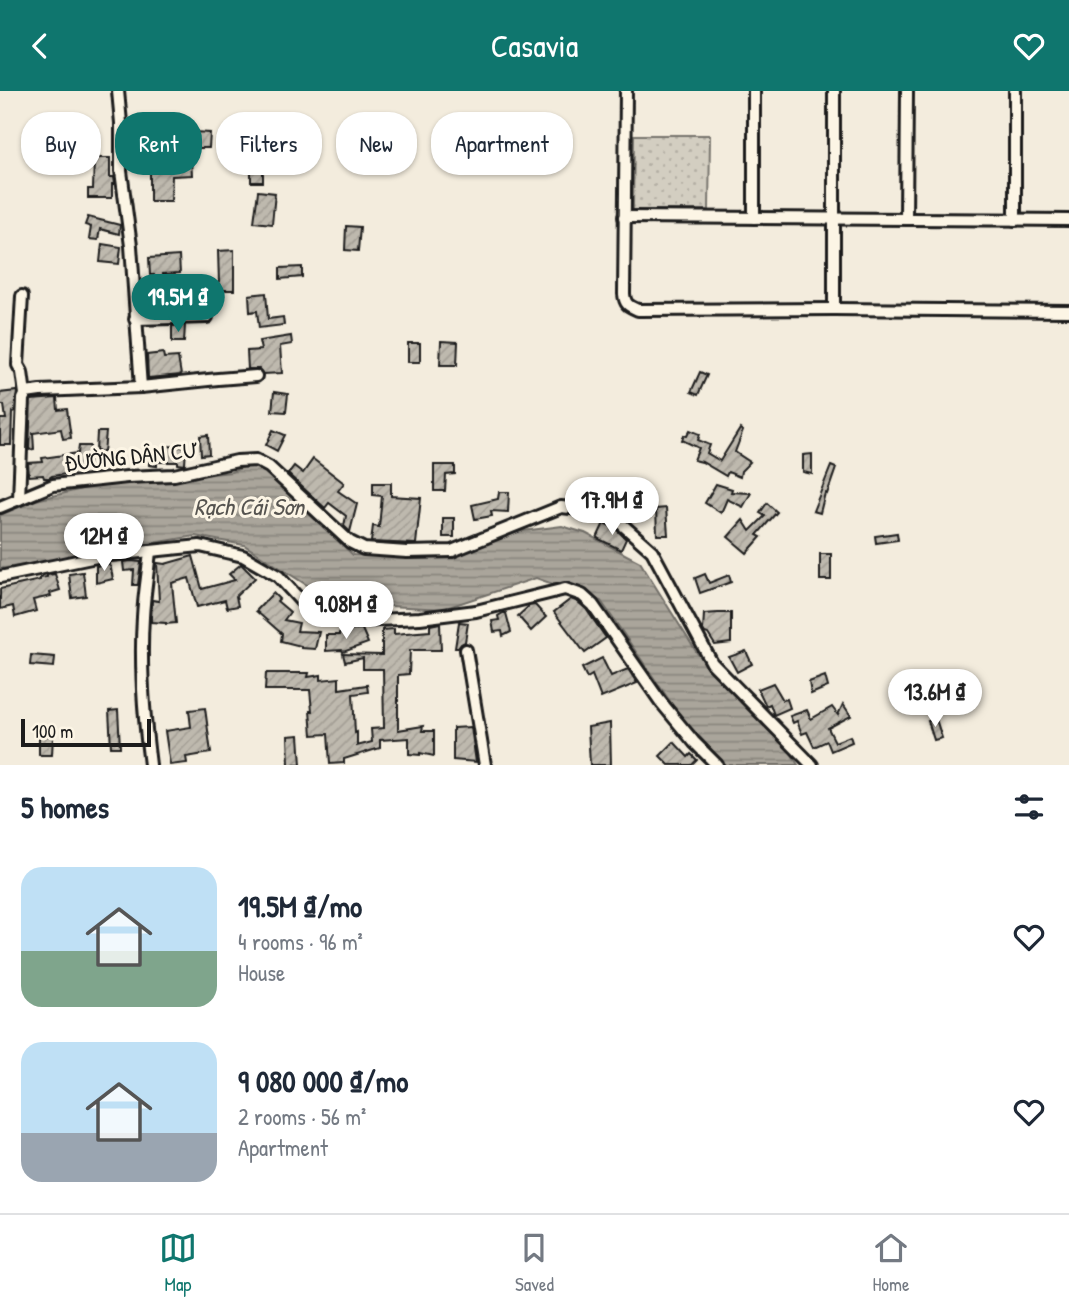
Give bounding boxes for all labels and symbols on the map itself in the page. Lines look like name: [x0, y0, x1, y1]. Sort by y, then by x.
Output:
pin: 19.5M ₫: [113, 275, 243, 334]
street label: ĐƯỜNG DÂN CƯ: [63, 433, 199, 478]
pin: 17.9M ₫: [547, 477, 677, 537]
water label: Rạch Cái Sơn: [194, 490, 306, 522]
pin: 12M ₫: [55, 513, 153, 573]
pin: 9.08M ₫: [281, 581, 411, 641]
pin: 13.6M ₫: [870, 669, 1000, 729]
scale bar: [21, 716, 150, 748]

